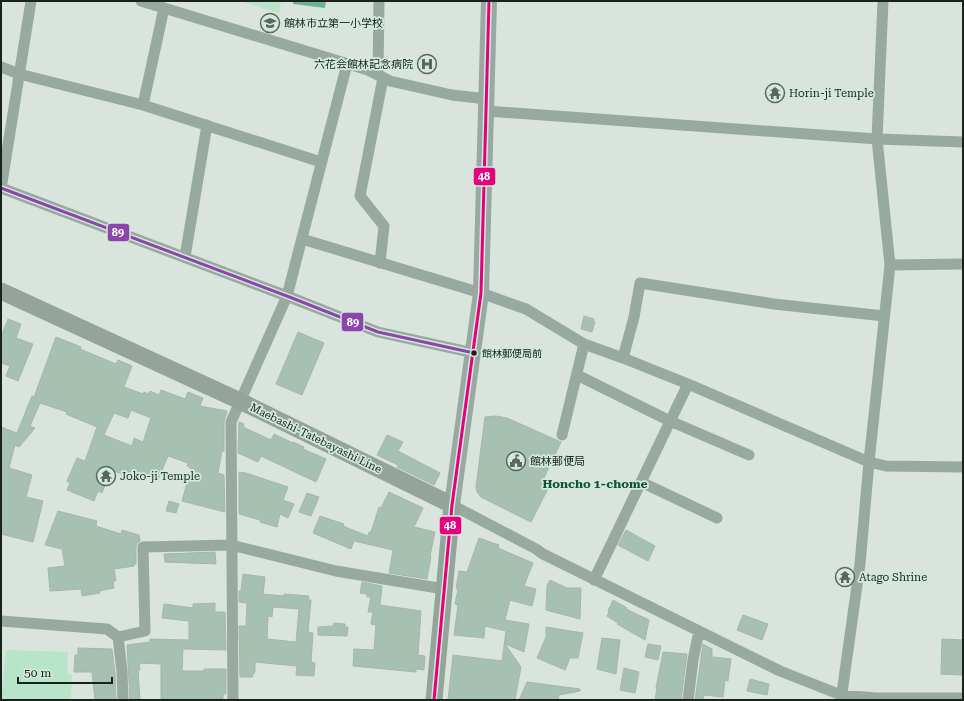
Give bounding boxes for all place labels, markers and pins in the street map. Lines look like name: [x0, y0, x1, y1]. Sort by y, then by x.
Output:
school or university icon: 館林市立第一小学校: [259, 12, 281, 34]
place label: 館林市立第一小学校: [284, 17, 383, 30]
hospital icon: 六花会館林記念病院: [416, 53, 438, 75]
place label: 六花会館林記念病院: [314, 58, 413, 71]
temple icon: Horin-ji Temple: [764, 82, 786, 104]
place label: Horin-ji Temple: [789, 87, 874, 100]
marker: 館林郵便局前: [469, 348, 479, 358]
place label: 館林郵便局前: [482, 348, 542, 359]
public building icon: 館林郵便局: [505, 450, 527, 472]
place label: 館林郵便局: [530, 455, 585, 468]
temple icon: Joko-ji Temple: [95, 465, 117, 487]
place label: Joko-ji Temple: [120, 470, 200, 483]
temple icon: Atago Shrine: [834, 566, 856, 588]
place label: Atago Shrine: [859, 571, 927, 584]

